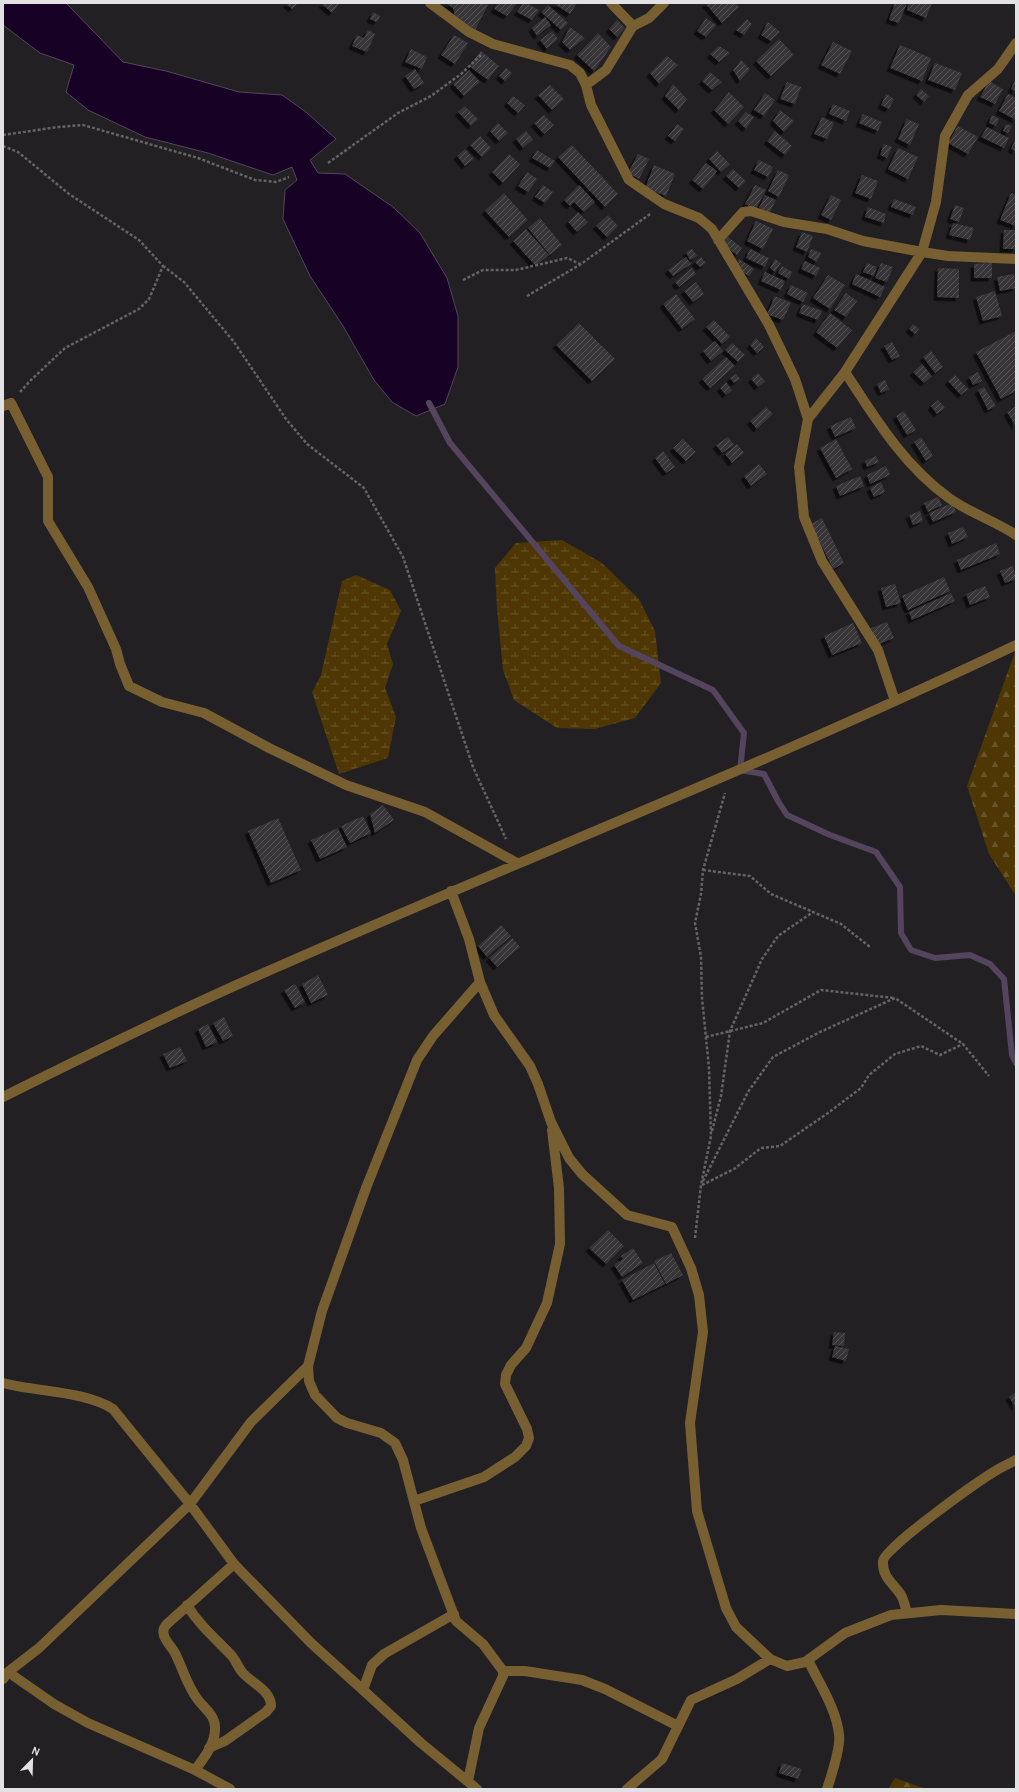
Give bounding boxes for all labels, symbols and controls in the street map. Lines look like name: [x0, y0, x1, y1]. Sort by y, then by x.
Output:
north arrow: [12, 1740, 52, 1780]
text: N: [30, 1744, 42, 1759]

